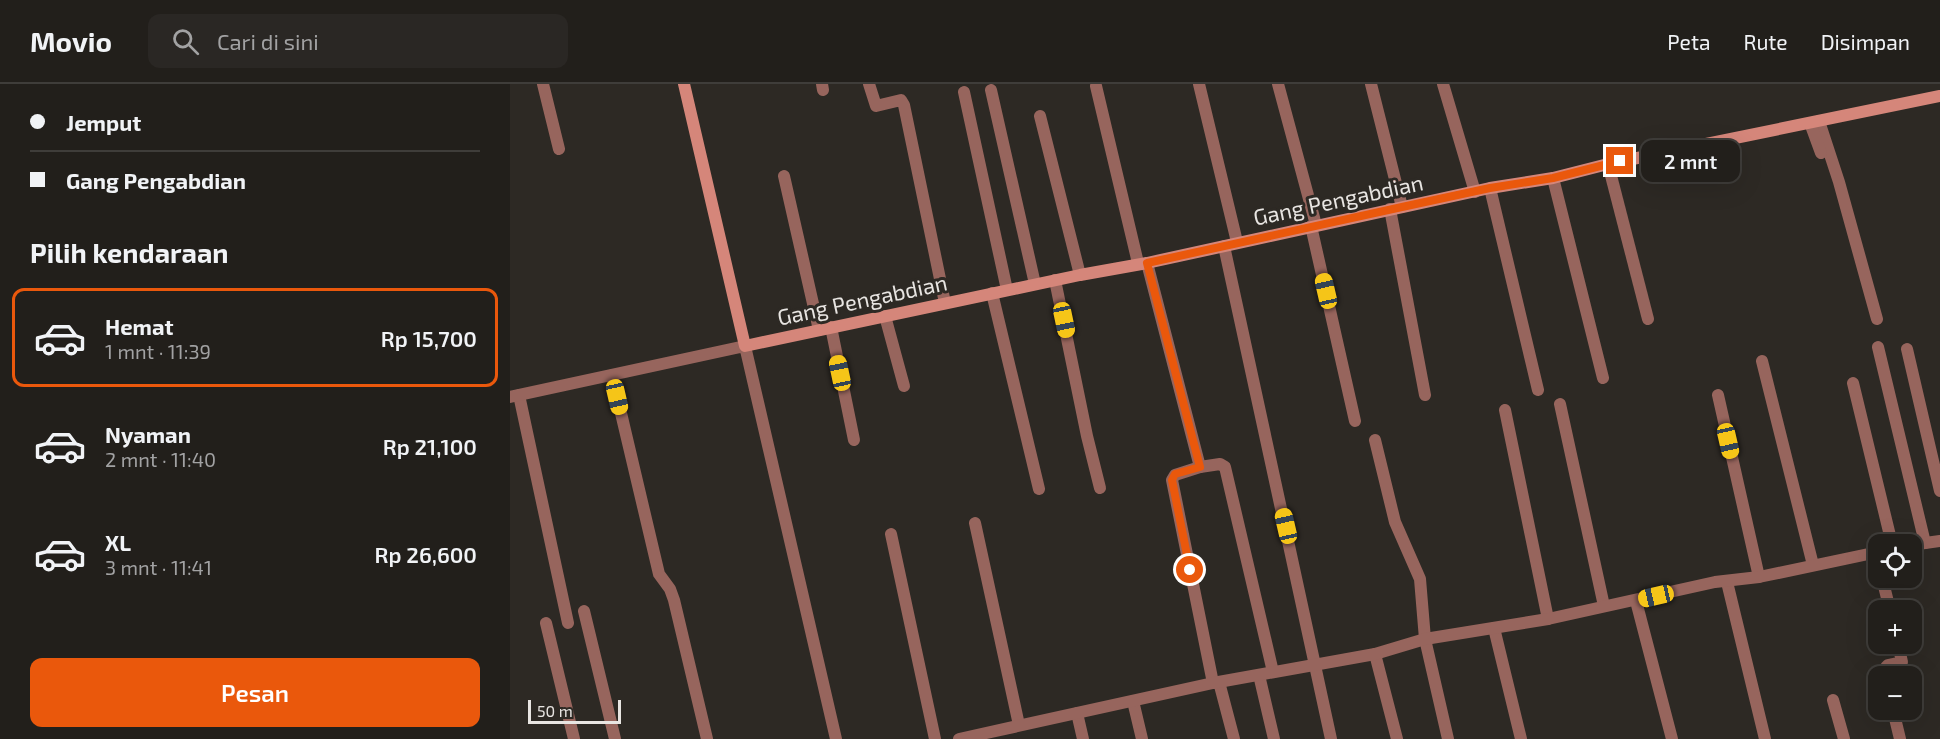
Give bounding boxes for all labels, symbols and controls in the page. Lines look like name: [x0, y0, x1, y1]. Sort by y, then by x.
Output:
search box: [148, 14, 568, 68]
text: Movio: [30, 24, 112, 58]
icon: search: [169, 25, 202, 58]
text: Cari di sini: [217, 28, 319, 54]
text: Peta: [1667, 29, 1710, 54]
text: Rute: [1743, 29, 1788, 54]
text: Disimpan: [1821, 29, 1910, 54]
text: Jemput: [66, 109, 141, 135]
callout: 2 mnt: [1641, 140, 1740, 182]
route end: [1606, 147, 1633, 174]
text: 2 mnt: [1664, 149, 1717, 173]
text: Gang Pengabdian: [66, 167, 246, 193]
street label: Gang Pengabdian: [1251, 168, 1425, 230]
text: Pilih kendaraan: [30, 236, 229, 268]
street label: Gang Pengabdian: [775, 268, 949, 330]
car: [1313, 271, 1339, 311]
car: [1051, 301, 1077, 339]
icon: car: [33, 311, 87, 365]
text: Hemat: [105, 313, 174, 339]
text: Rp 15,700: [381, 325, 477, 351]
text: 1 mnt · 11:39: [105, 339, 211, 363]
car: [827, 354, 853, 392]
car: [604, 377, 630, 417]
icon: car: [33, 419, 87, 473]
text: Nyaman: [105, 421, 191, 447]
car: [1715, 421, 1741, 461]
text: Rp 21,100: [383, 433, 477, 459]
text: 2 mnt · 11:40: [105, 447, 216, 471]
car: [1273, 506, 1299, 546]
icon: car: [33, 527, 87, 581]
text: XL: [105, 529, 131, 555]
map controls: [1868, 534, 1922, 720]
button: locate: [1868, 534, 1922, 588]
text: Rp 26,600: [375, 541, 477, 567]
text: 3 mnt · 11:41: [105, 555, 212, 579]
route start: [1176, 556, 1203, 583]
car: [1636, 583, 1676, 609]
button: +: [1868, 600, 1922, 654]
button: Pesan: [30, 658, 480, 727]
button: −: [1868, 666, 1922, 720]
scale bar: [528, 697, 621, 724]
text: 50 m: [537, 701, 573, 720]

